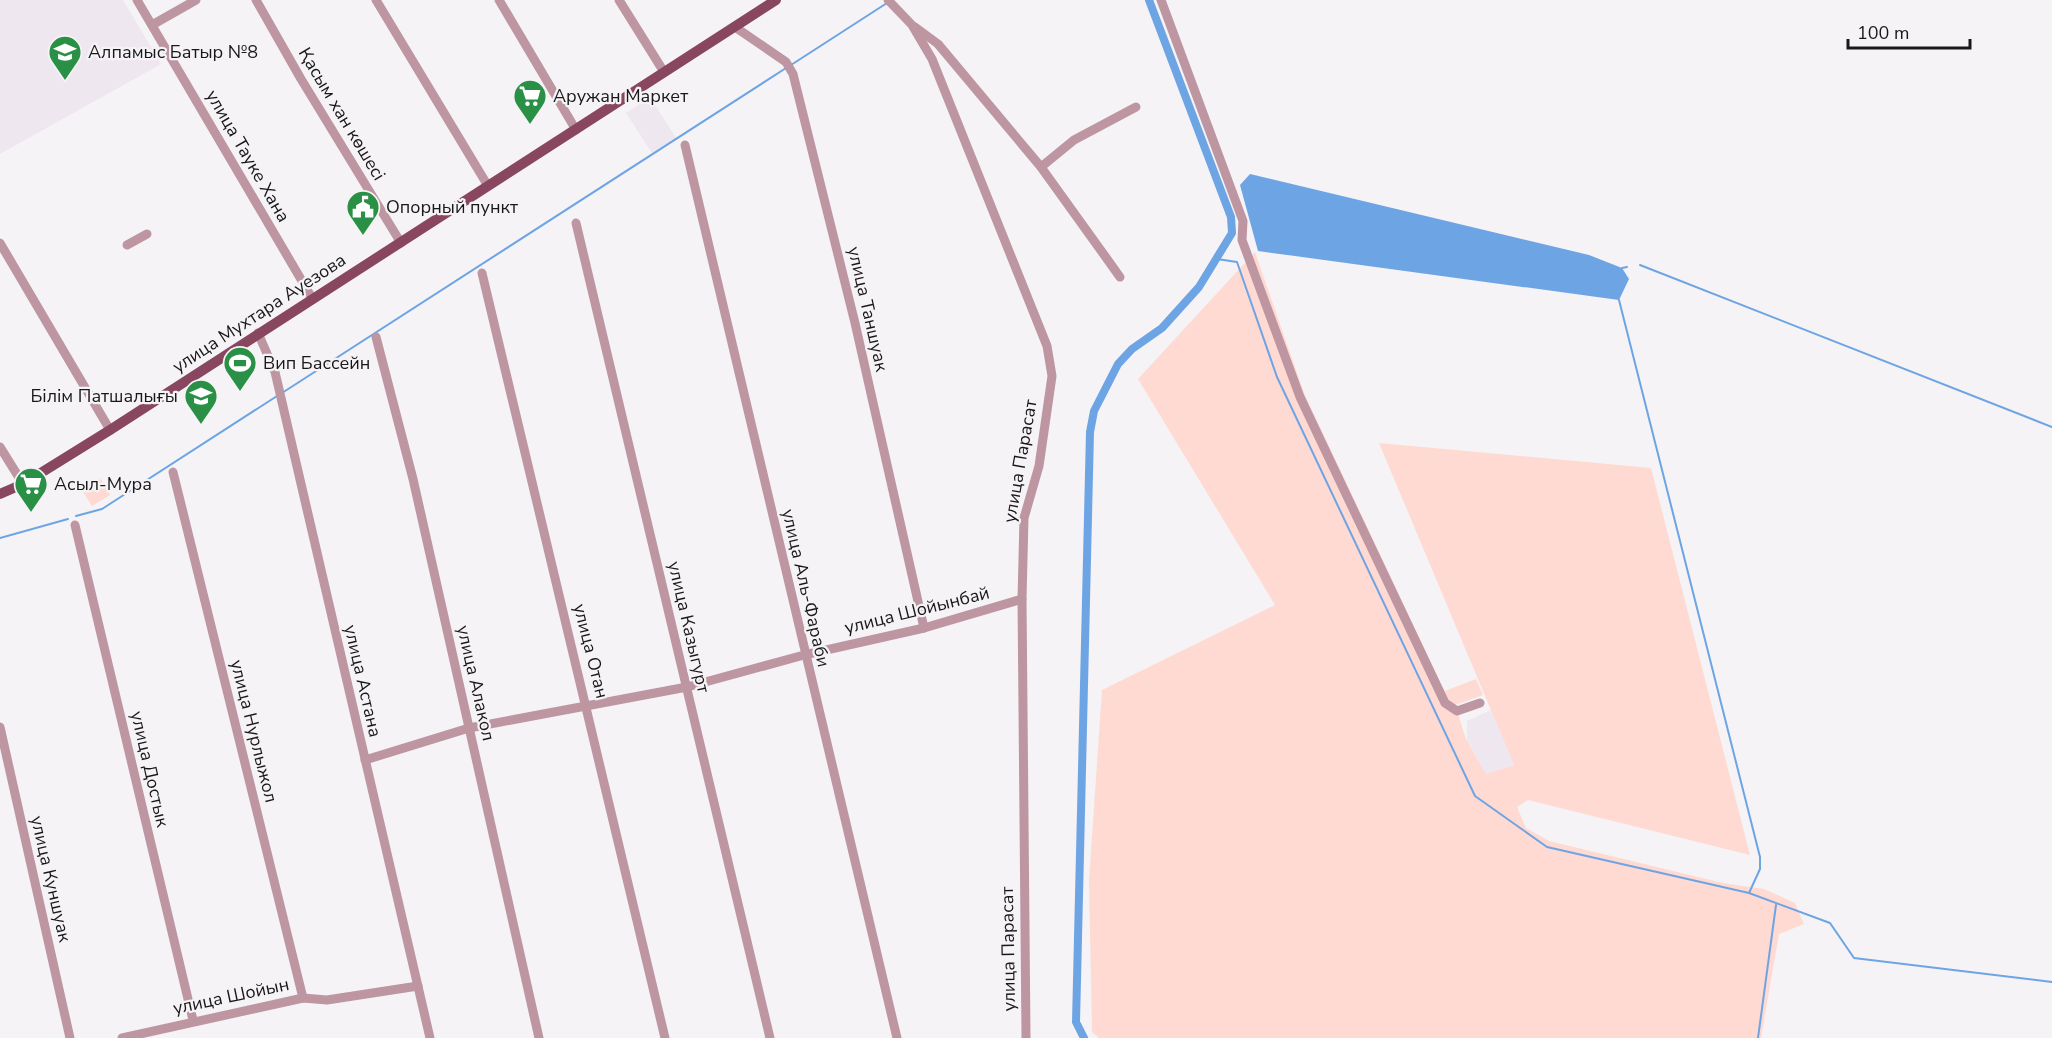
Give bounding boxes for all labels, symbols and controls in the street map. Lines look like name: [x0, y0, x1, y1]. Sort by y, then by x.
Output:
scale bar: [1848, 12, 1970, 50]
text: 100 m: [1857, 21, 1909, 45]
school or university icon: Алпамыс Батыр №8: [47, 34, 83, 81]
place label: Алпамыс Батыр №8: [88, 40, 258, 64]
street label: Қасым хан көшесі: [293, 43, 391, 185]
supermarket icon: Аружан Маркет: [512, 78, 548, 125]
place label: Аружан Маркет: [553, 84, 688, 108]
street label: улица Тауке Хана: [200, 86, 296, 226]
public building icon: Опорный пункт: [345, 189, 381, 236]
place label: Опорный пункт: [386, 195, 518, 219]
street label: улица Таншуак: [842, 244, 894, 374]
street label: улица Мухтара Ауезова: [168, 248, 350, 378]
sports icon: Вип Бассейн: [222, 345, 258, 392]
place label: Вип Бассейн: [263, 351, 370, 375]
school or university icon: Білім Патшалығы: [183, 378, 219, 425]
place label: Білім Патшалығы: [30, 384, 178, 408]
street label: улица Парасат: [997, 397, 1043, 525]
supermarket icon: Асыл-Мура: [13, 466, 49, 513]
place label: Асыл-Мура: [54, 472, 152, 496]
street label: улица Аль-Фараби: [776, 507, 836, 669]
street label: улица Казыгурт: [662, 559, 716, 695]
street label: улица Шойынбай: [842, 580, 992, 640]
street label: улица Отан: [568, 601, 614, 701]
street label: улица Астана: [338, 623, 388, 739]
street label: улица Алакол: [451, 623, 501, 743]
street label: улица Нурлыжол: [225, 657, 283, 805]
street label: улица Достык: [125, 709, 175, 830]
street label: улица Куншуак: [25, 814, 77, 945]
street label: улица Парасат: [995, 886, 1021, 1012]
street label: улица Шойын: [171, 972, 291, 1020]

